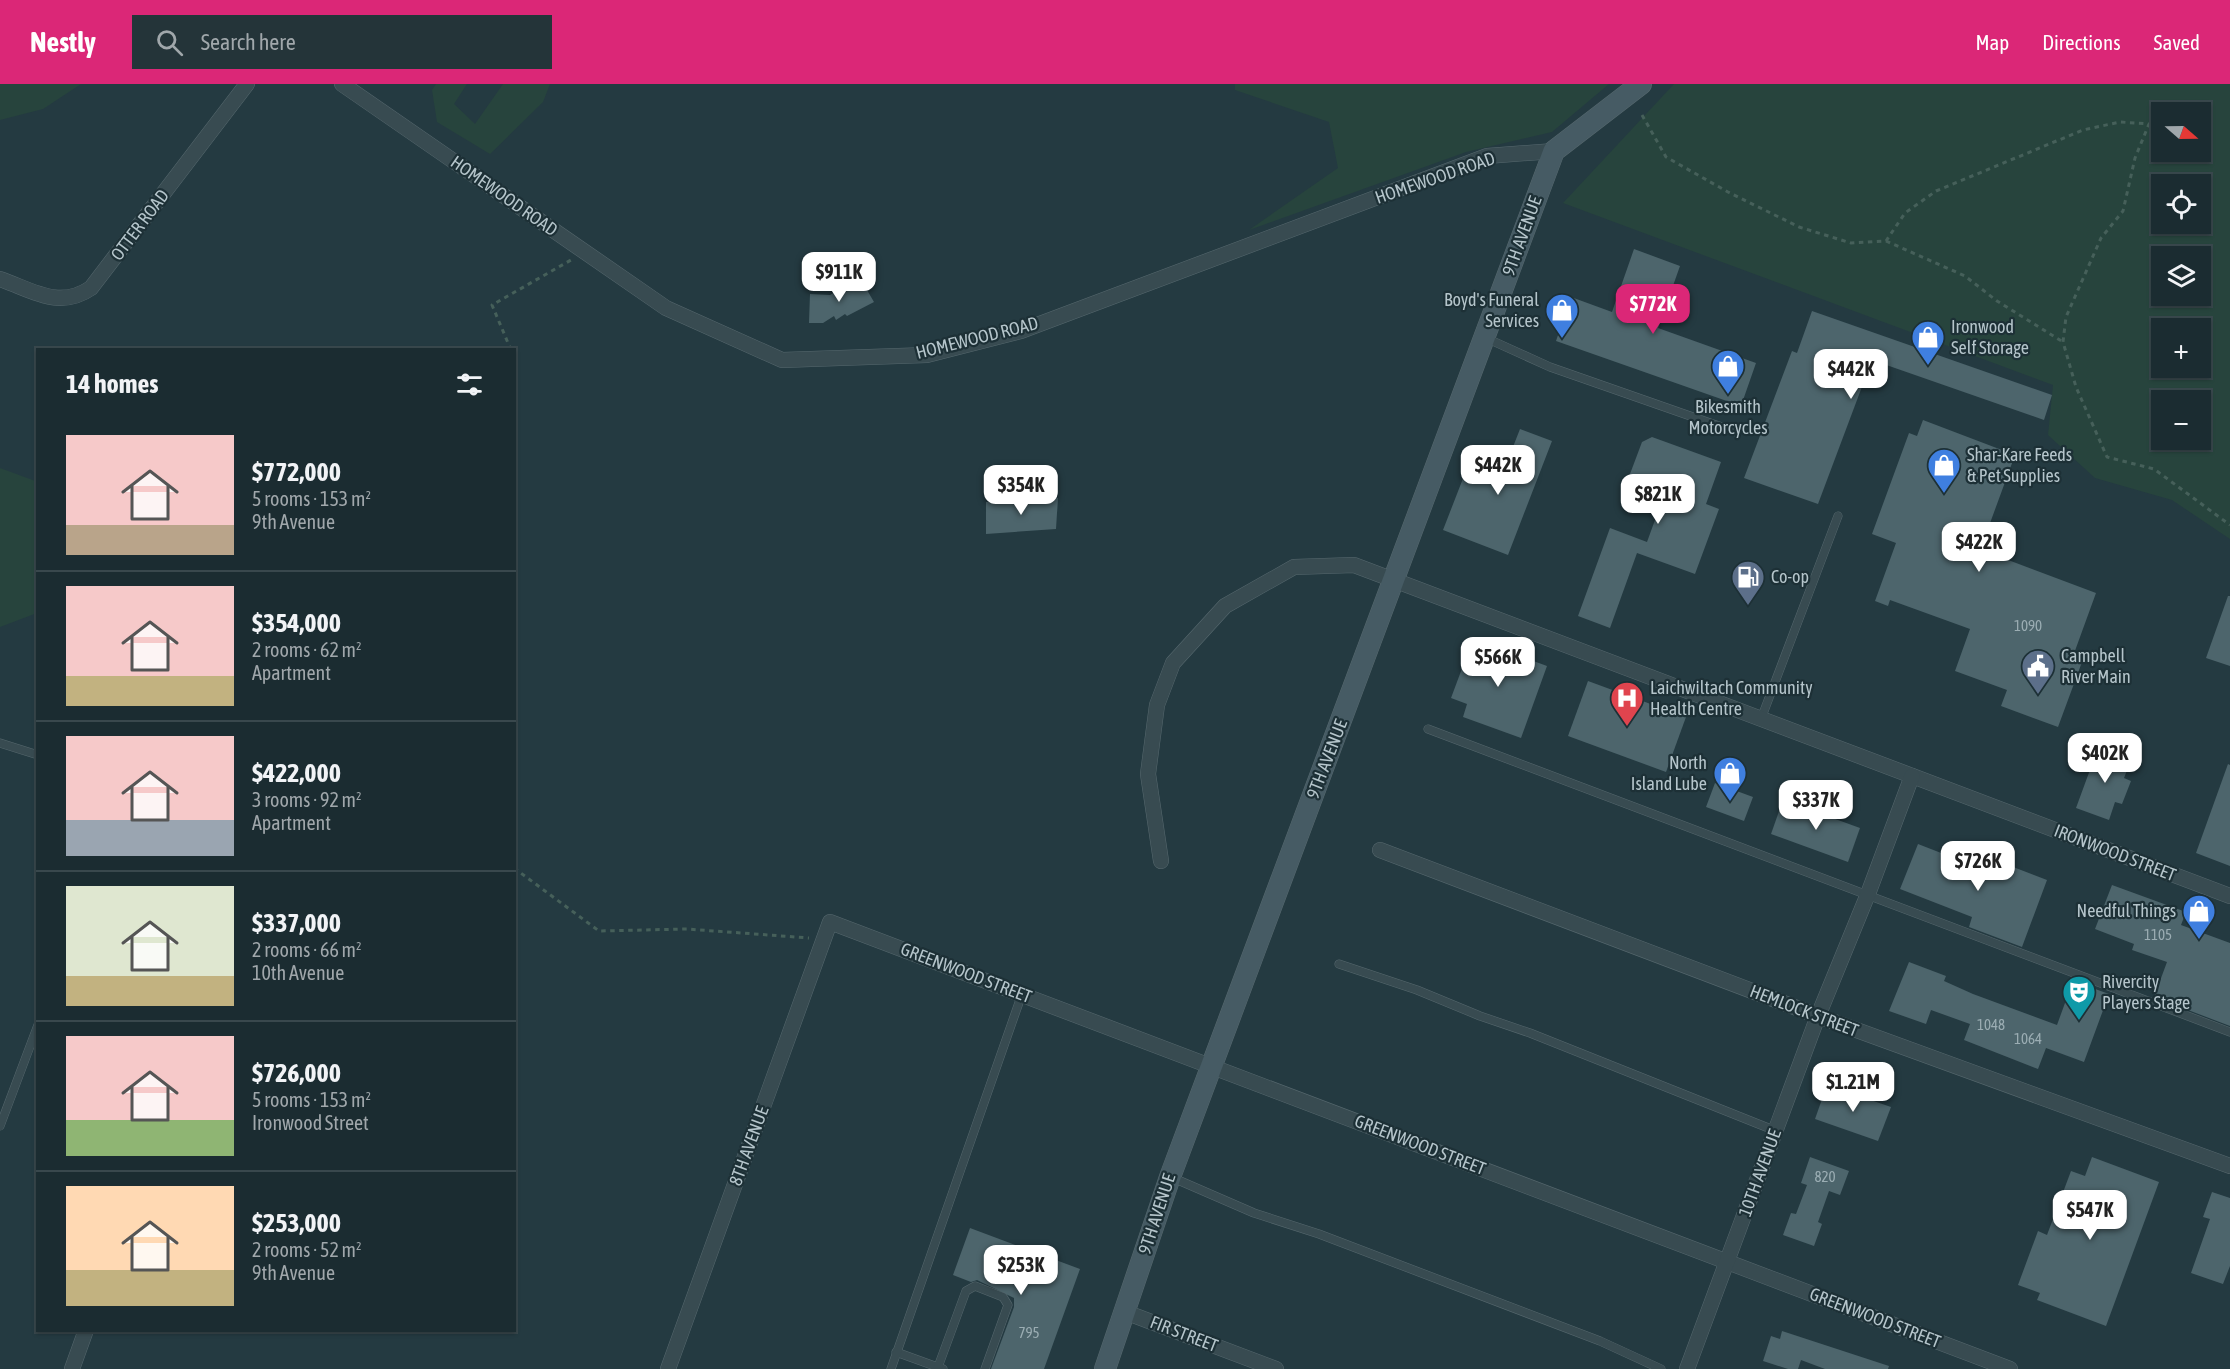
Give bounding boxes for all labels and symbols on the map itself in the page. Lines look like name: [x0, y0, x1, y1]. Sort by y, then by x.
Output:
north arrow: [2151, 102, 2211, 162]
street label: HOMEWOOD ROAD: [1372, 147, 1498, 208]
street label: HOMEWOOD ROAD: [447, 151, 562, 240]
street label: OTTER ROAD: [106, 185, 173, 264]
street label: 9TH AVENUE: [1497, 193, 1546, 278]
pin: $911K: [797, 252, 881, 303]
pin: $772K: [1611, 284, 1695, 335]
place label: Boyd's Funeral Services: [1444, 289, 1539, 331]
shop icon: Boyd's Funeral Services: [1544, 292, 1580, 339]
street label: HOMEWOOD ROAD: [914, 312, 1040, 363]
place label: Ironwood Self Storage: [1951, 316, 2029, 358]
shop icon: Ironwood Self Storage: [1910, 319, 1946, 366]
shop icon: Bikesmith Motorcycles: [1710, 348, 1746, 395]
pin: $442K: [1809, 349, 1893, 400]
place label: Bikesmith Motorcycles: [1689, 396, 1767, 438]
place label: Shar-Kare Feeds & Pet Supplies: [1967, 444, 2072, 486]
pin: $442K: [1456, 445, 1540, 496]
shop icon: Shar-Kare Feeds & Pet Supplies: [1926, 447, 1962, 494]
pin: $354K: [979, 465, 1063, 516]
pin: $821K: [1616, 474, 1700, 525]
pin: $422K: [1937, 522, 2021, 573]
fuel station icon: Co-op: [1730, 559, 1766, 606]
place label: Co-op: [1771, 566, 1809, 587]
house number: 1090: [2014, 617, 2042, 634]
pin: $566K: [1456, 637, 1540, 688]
place label: Campbell River Main: [2061, 645, 2131, 687]
public building icon: Campbell River Main: [2020, 648, 2056, 695]
place label: Laichwiltach Community Health Centre: [1650, 677, 1813, 719]
hospital icon: Laichwiltach Community Health Centre: [1609, 680, 1645, 727]
street label: 9TH AVENUE: [1302, 716, 1351, 801]
pin: $402K: [2063, 733, 2147, 784]
place label: North Island Lube: [1631, 752, 1707, 794]
shop icon: North Island Lube: [1712, 755, 1748, 802]
pin: $337K: [1774, 780, 1858, 831]
street label: IRONWOOD STREET: [2051, 820, 2179, 885]
pin: $726K: [1936, 841, 2020, 892]
shop icon: Needful Things: [2181, 893, 2217, 940]
place label: Needful Things: [2077, 900, 2176, 921]
house number: 1105: [2144, 926, 2172, 943]
street label: GREENWOOD STREET: [898, 938, 1035, 1007]
place label: Rivercity Players Stage: [2102, 971, 2190, 1013]
theatre icon: Rivercity Players Stage: [2061, 974, 2097, 1021]
street label: HEMLOCK STREET: [1747, 980, 1861, 1041]
house number: 1048: [1977, 1016, 2005, 1033]
house number: 1064: [2014, 1030, 2042, 1047]
pin: $1.21M: [1804, 1062, 1902, 1113]
street label: 8TH AVENUE: [724, 1103, 773, 1188]
street label: GREENWOOD STREET: [1352, 1110, 1489, 1179]
street label: 10TH AVENUE: [1734, 1126, 1785, 1219]
house number: 820: [1814, 1168, 1836, 1185]
street label: 9TH AVENUE: [1134, 1171, 1179, 1257]
pin: $547K: [2048, 1190, 2132, 1241]
pin: $253K: [979, 1245, 1063, 1296]
street label: GREENWOOD STREET: [1807, 1283, 1944, 1352]
street label: FIR STREET: [1147, 1311, 1221, 1356]
house number: 795: [1018, 1324, 1040, 1341]

